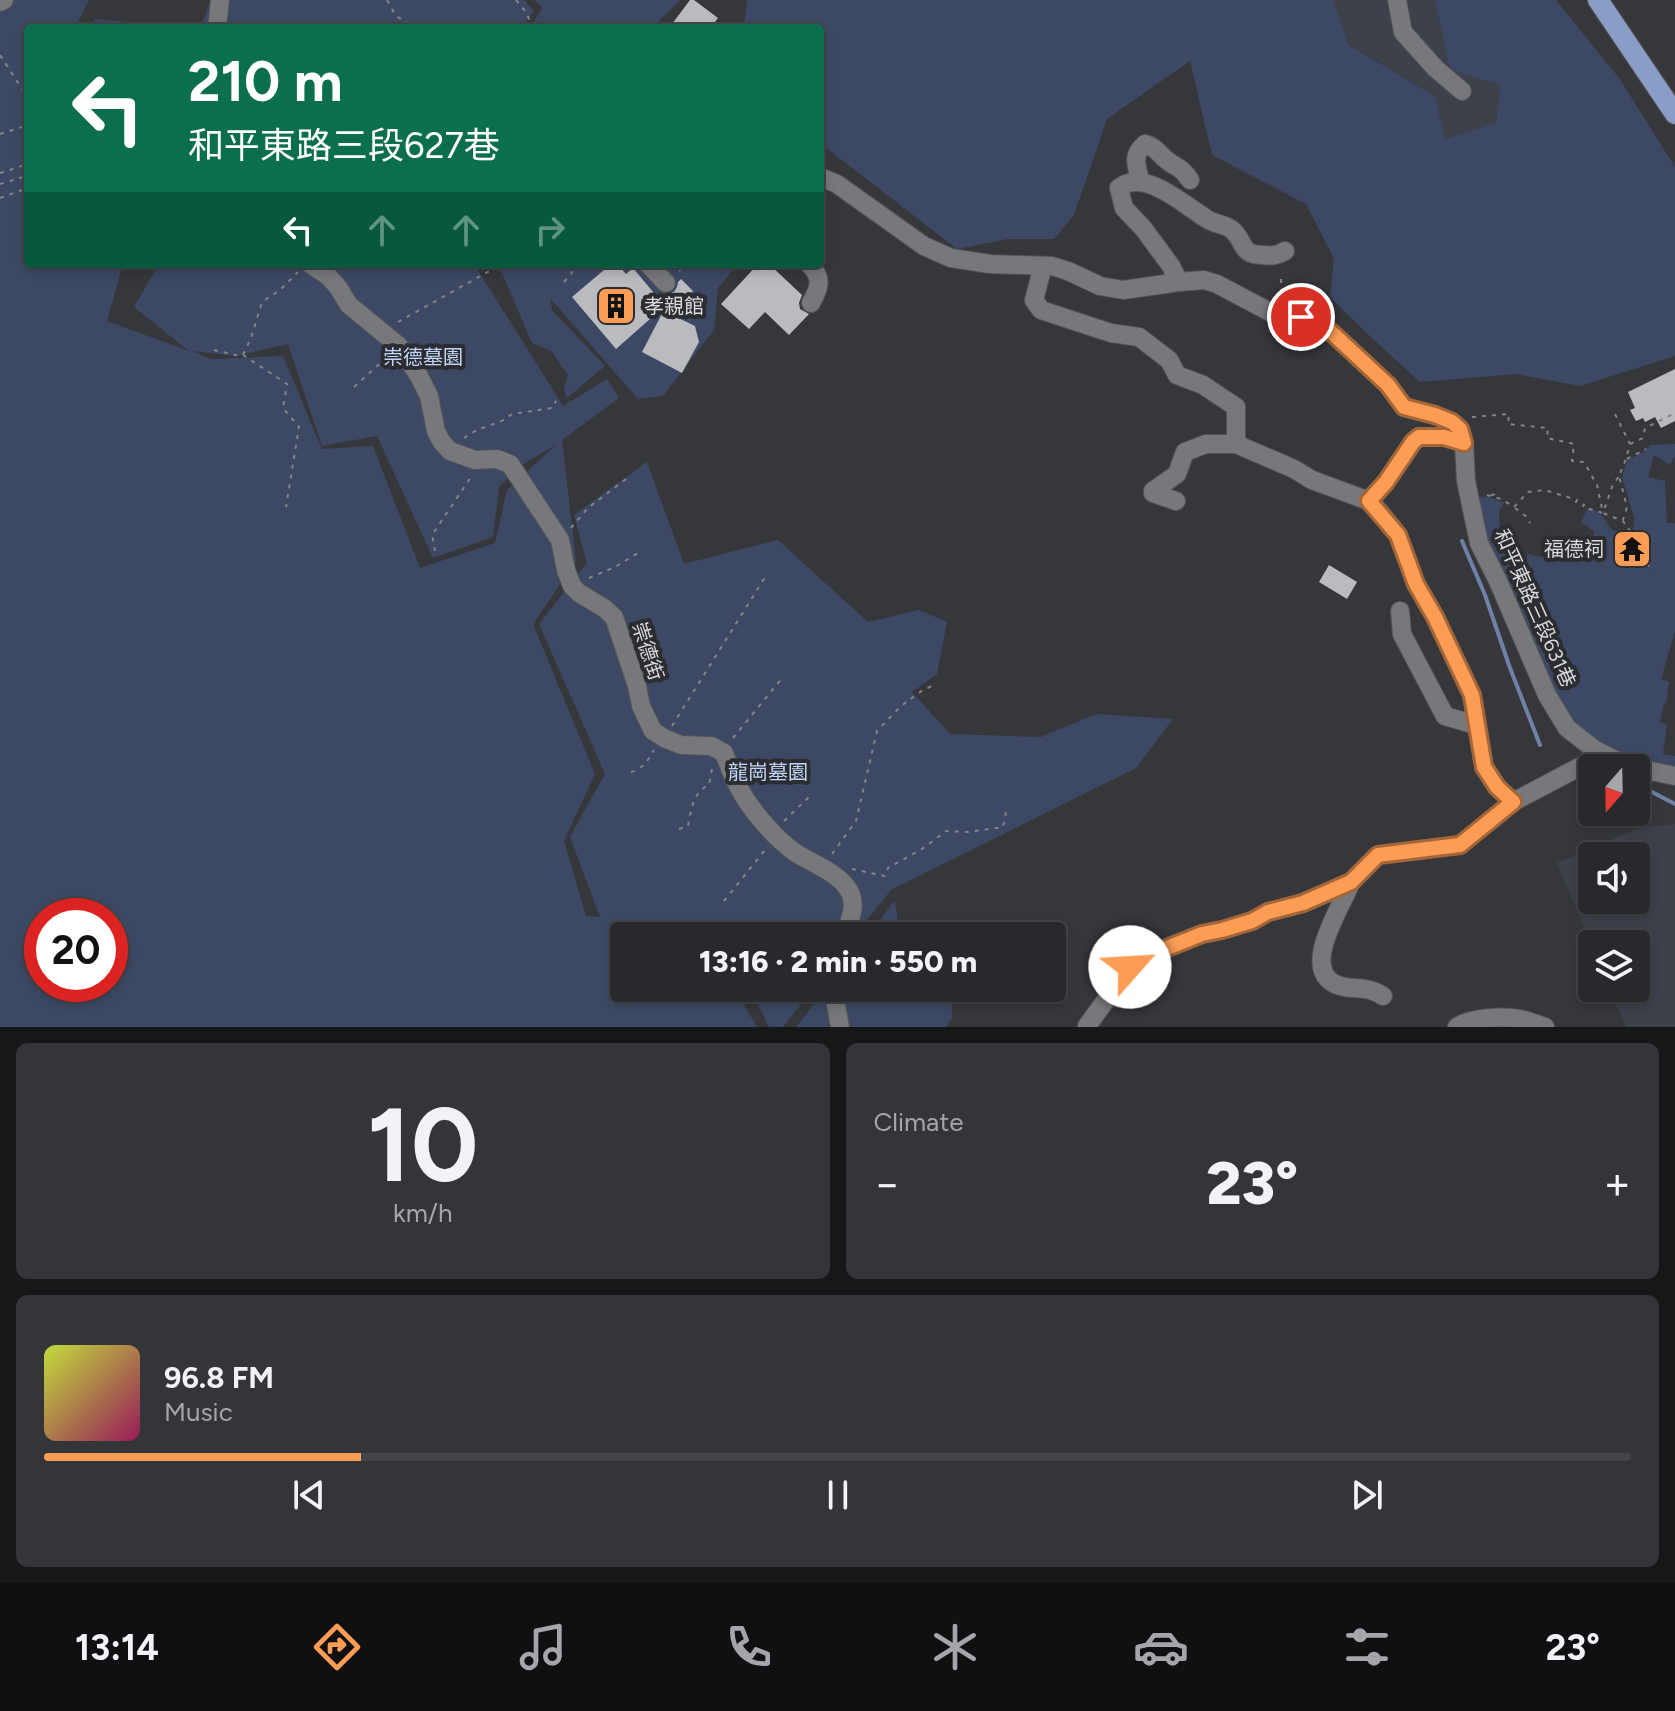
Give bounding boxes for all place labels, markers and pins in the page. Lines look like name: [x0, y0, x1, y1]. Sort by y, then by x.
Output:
pin: [1267, 283, 1335, 351]
building icon: 孝親館: [595, 285, 637, 327]
place label: 孝親館: [644, 294, 704, 318]
temple icon: 福德祠: [1611, 528, 1653, 570]
place label: 福德祠: [1544, 537, 1604, 561]

